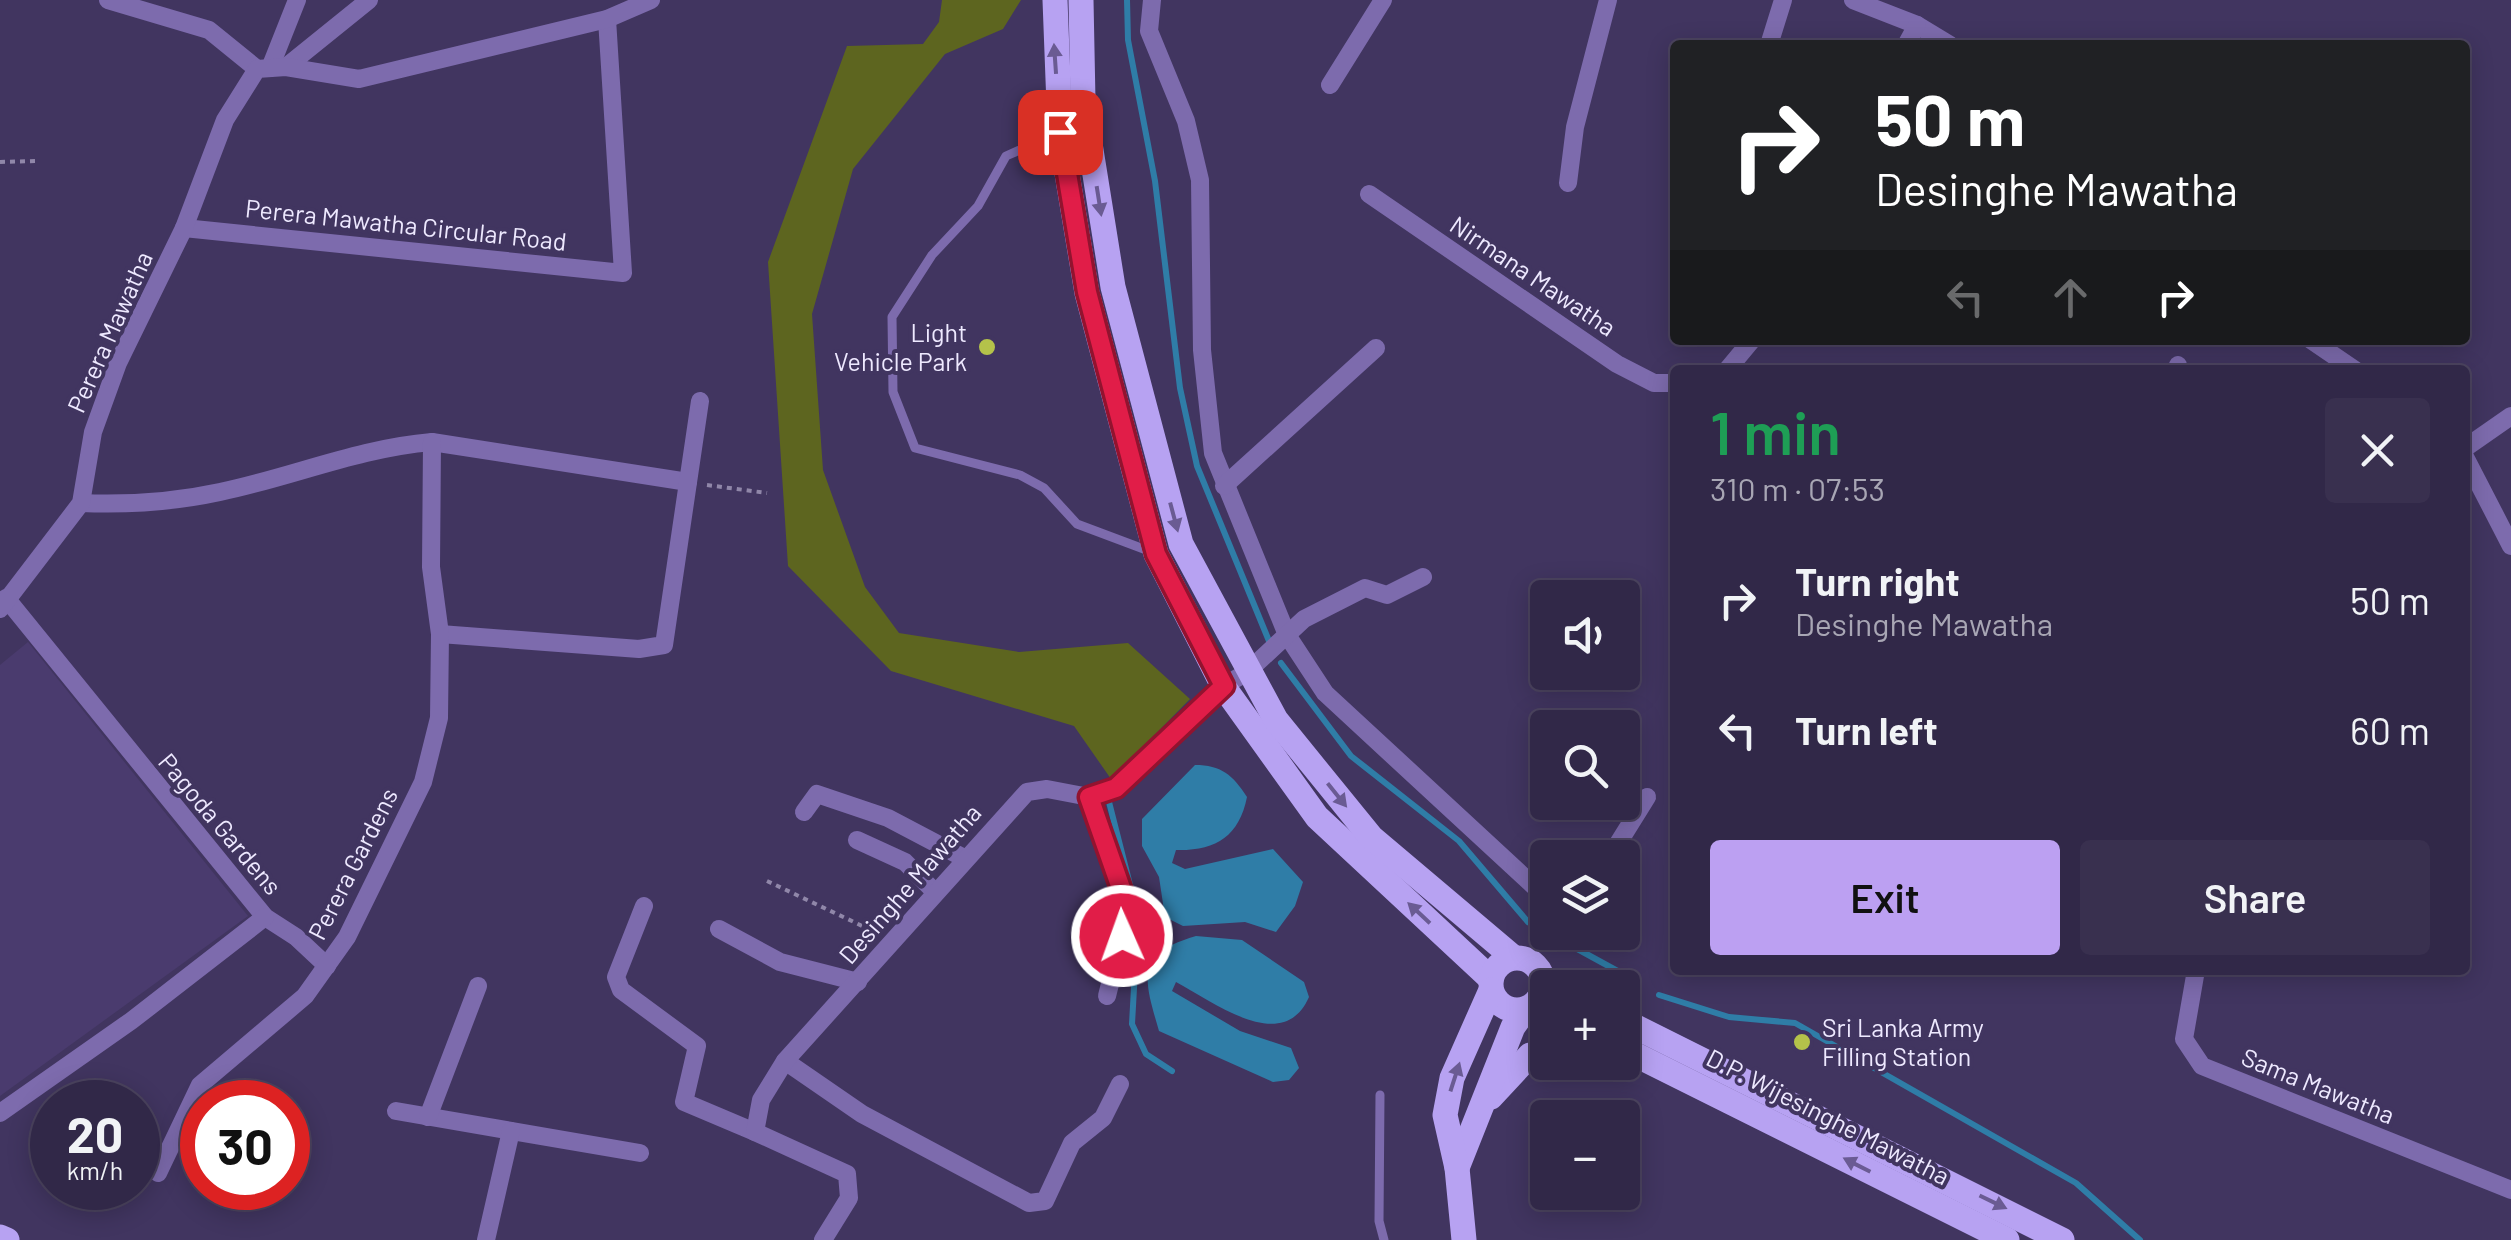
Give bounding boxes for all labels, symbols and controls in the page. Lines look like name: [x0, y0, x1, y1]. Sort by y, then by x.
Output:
one-way arrow: [1046, 43, 1062, 75]
text: 50 m: [1875, 76, 2025, 160]
icon: right: [1710, 80, 1840, 210]
pin: [1018, 90, 1103, 175]
icon: arrive: [1033, 105, 1088, 160]
text: Desinghe Mawatha: [1875, 161, 2238, 215]
one-way arrow: [1092, 186, 1107, 217]
street label: Perera Mawatha Circular Road: [244, 192, 568, 256]
street label: Nirmana Mawatha: [1445, 209, 1622, 342]
street label: Perera Mawatha: [60, 246, 158, 417]
icon: left: [1938, 270, 1993, 325]
icon: ahead: [2043, 270, 2098, 325]
icon: right: [2148, 270, 2203, 325]
place label: Light Vehicle Park: [834, 317, 967, 376]
marker: Light Vehicle Park: [976, 336, 998, 358]
text: 1 min: [1710, 395, 1841, 467]
button: close: [2325, 398, 2430, 503]
text: 310 m · 07:53: [1710, 469, 1885, 507]
one-way arrow: [1166, 502, 1182, 533]
text: Turn right: [1795, 558, 1960, 604]
icon: right: [1710, 573, 1765, 628]
text: 50 m: [2350, 577, 2430, 623]
map controls: [1530, 580, 1640, 1210]
button: sound: [1530, 580, 1640, 690]
text: Desinghe Mawatha: [1795, 604, 2053, 642]
icon: left: [1710, 703, 1765, 758]
text: Turn left: [1795, 707, 1938, 753]
text: 60 m: [2350, 707, 2430, 753]
button: search: [1530, 710, 1640, 820]
street label: Pagoda Gardens: [153, 747, 289, 900]
street label: Perera Gardens: [301, 783, 403, 944]
one-way arrow: [1326, 783, 1347, 808]
street label: Desinghe Mawatha: [832, 797, 987, 969]
button: layers: [1530, 840, 1640, 950]
button: Exit: [1710, 840, 2060, 955]
button: Share: [2080, 840, 2430, 955]
position arrow: [1070, 884, 1174, 988]
one-way arrow: [1407, 902, 1431, 925]
button: +: [1530, 970, 1640, 1080]
place label: Sri Lanka Army Filling Station: [1822, 1012, 1984, 1071]
marker: Sri Lanka Army Filling Station: [1791, 1031, 1813, 1053]
street label: Sama Mawatha: [2238, 1041, 2399, 1129]
street label: D.P. Wijesinghe Mawatha: [1702, 1042, 1955, 1190]
one-way arrow: [1448, 1061, 1463, 1091]
speed limit sign: 30: [180, 1080, 310, 1210]
button: −: [1530, 1100, 1640, 1210]
text: 20: [67, 1103, 123, 1163]
text: km/h: [67, 1155, 123, 1185]
one-way arrow: [1842, 1157, 1871, 1174]
one-way arrow: [1978, 1194, 2007, 1211]

